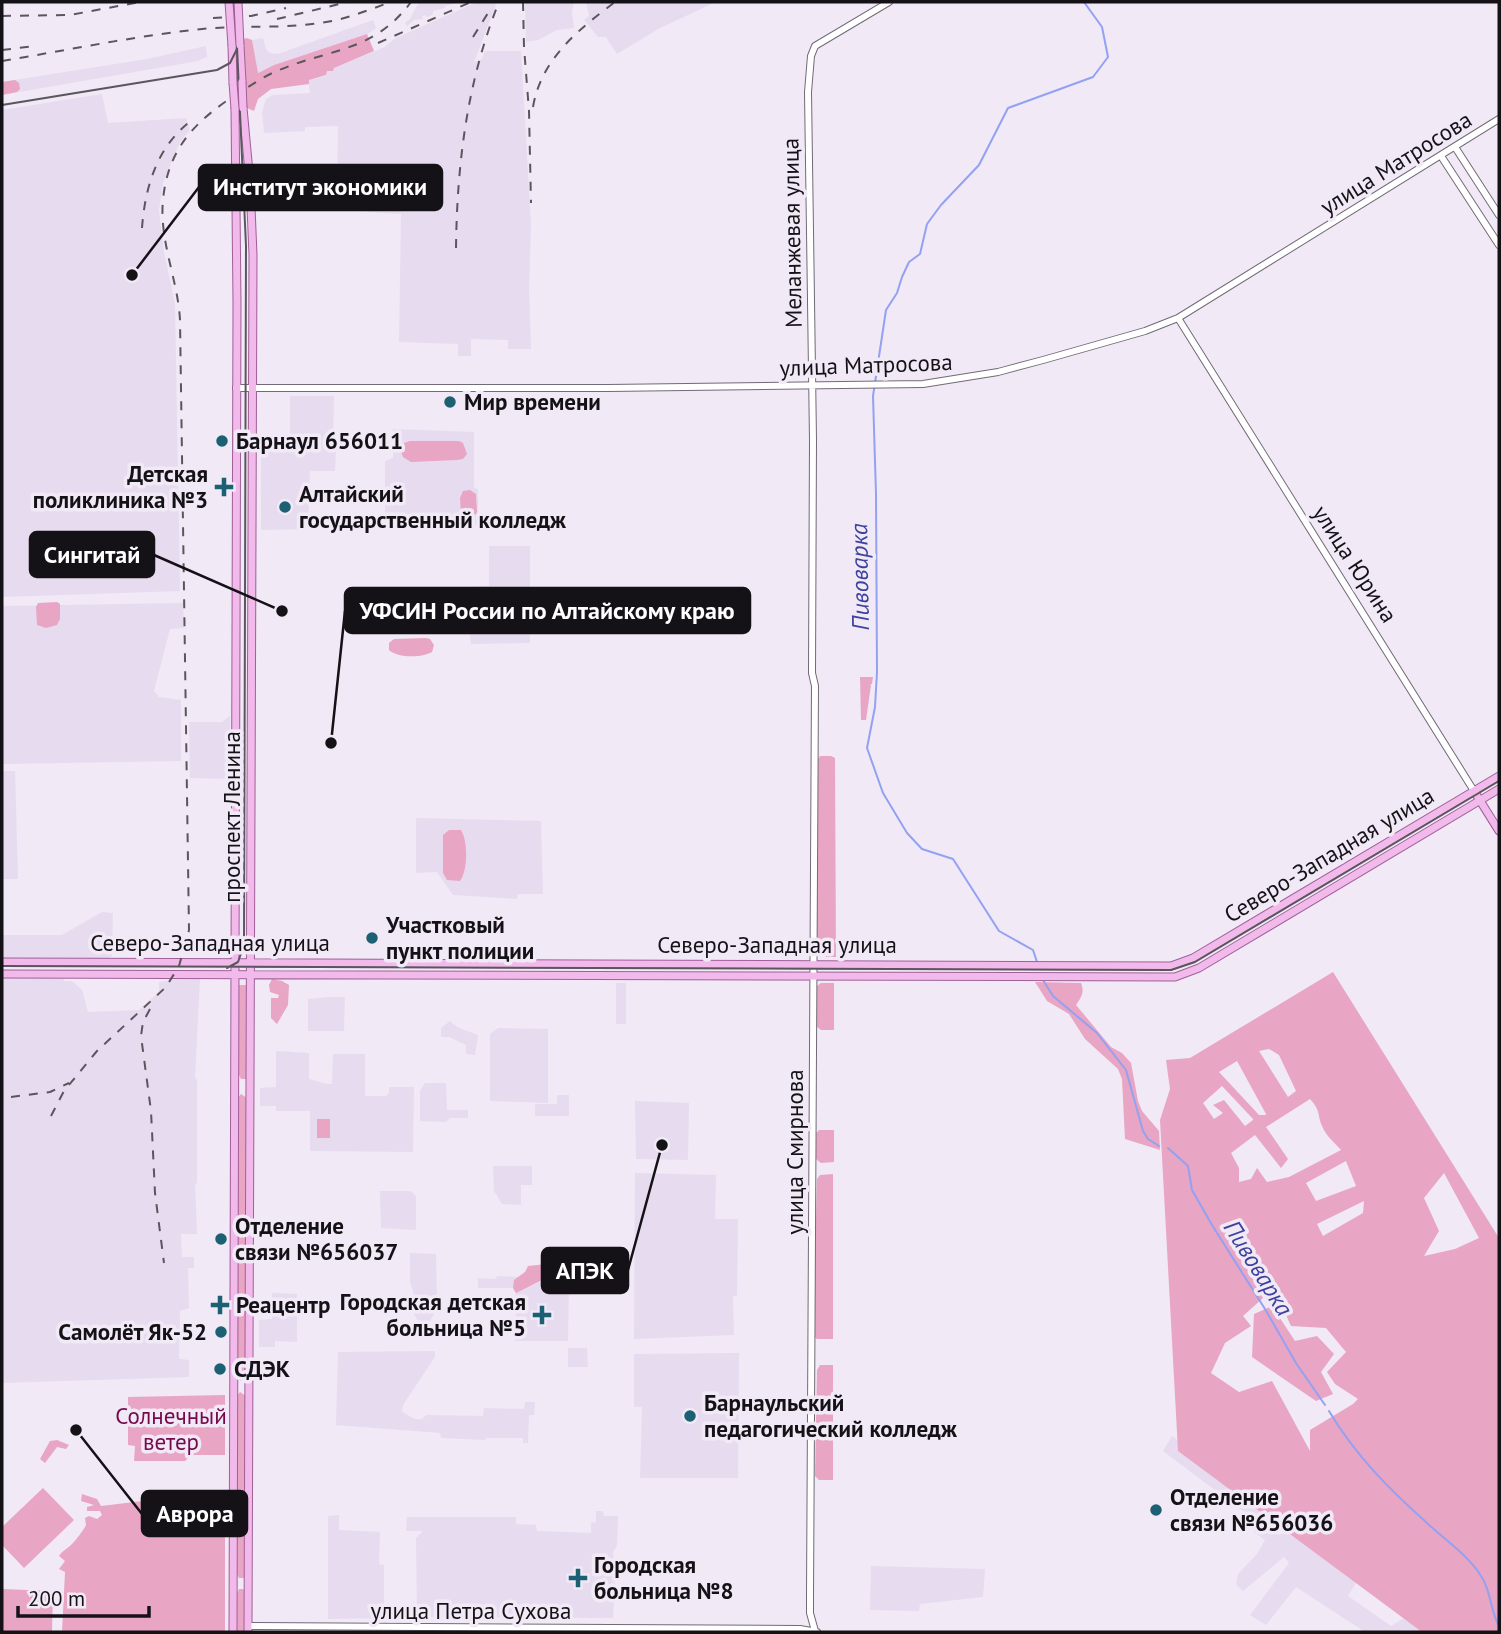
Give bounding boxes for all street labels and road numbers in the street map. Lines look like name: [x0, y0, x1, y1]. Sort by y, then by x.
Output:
street label: улица Матросова: [1315, 104, 1477, 221]
street label: Меланжевая улица: [775, 138, 808, 328]
street label: улица Матросова: [779, 347, 953, 382]
street label: улица Юрина: [1307, 500, 1404, 628]
street label: проспект Ленина: [217, 731, 246, 903]
street label: Северо-Западная улица: [1219, 780, 1439, 929]
street label: Северо-Западная улица: [90, 928, 330, 957]
street label: Северо-Западная улица: [657, 930, 897, 959]
street label: улица Смирнова: [780, 1069, 809, 1235]
street label: улица Петра Сухова: [371, 1596, 571, 1625]

